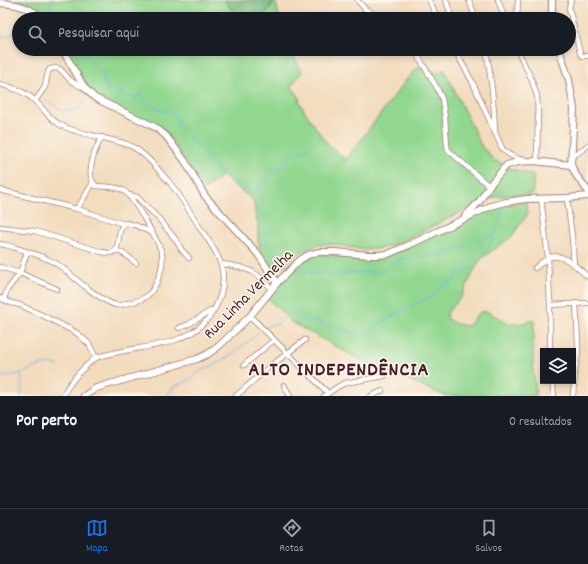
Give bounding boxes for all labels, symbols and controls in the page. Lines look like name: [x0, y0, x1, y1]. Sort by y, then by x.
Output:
search box: [12, 12, 576, 56]
icon: search: [26, 23, 48, 45]
text: Pesquisar aqui: [58, 23, 139, 45]
street label: Rua Linha Vermelha: [199, 245, 299, 345]
map controls: [540, 348, 576, 384]
button: layers: [540, 348, 576, 384]
district label: ALTO INDEPENDÊNCIA: [249, 357, 429, 385]
text: Por perto: [16, 410, 77, 434]
text: 0 resultados: [509, 413, 572, 432]
tab: Mapa: [86, 517, 108, 557]
tab: Rotas: [280, 517, 304, 557]
tab: Salvos: [475, 517, 502, 557]

